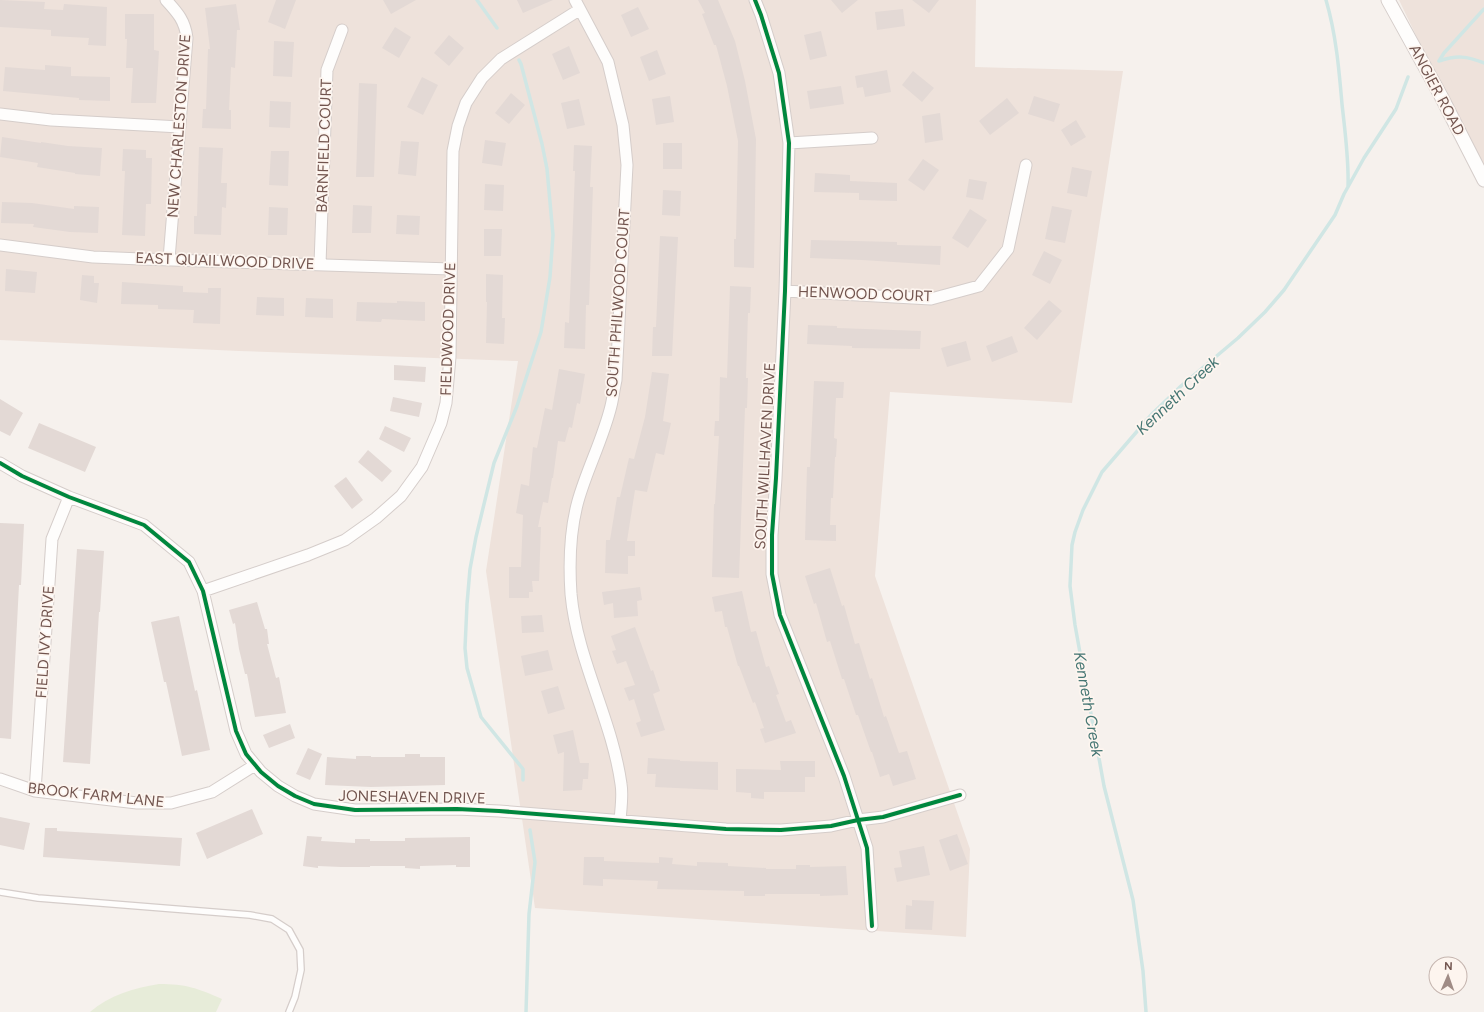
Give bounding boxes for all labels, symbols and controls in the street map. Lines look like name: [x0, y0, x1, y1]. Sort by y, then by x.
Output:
street label: NEW CHARLESTON DRIVE: [164, 33, 194, 219]
street label: ANGIER ROAD: [1405, 41, 1469, 139]
street label: BARNFIELD COURT: [313, 78, 335, 213]
street label: SOUTH PHILWOOD COURT: [602, 208, 634, 398]
street label: EAST QUAILWOOD DRIVE: [135, 249, 315, 273]
street label: FIELDWOOD DRIVE: [437, 262, 459, 396]
street label: HENWOOD COURT: [798, 283, 933, 305]
water label: Kenneth Creek: [1132, 351, 1224, 439]
street label: SOUTH WILLHAVEN DRIVE: [751, 362, 779, 550]
street label: FIELD IVY DRIVE: [32, 585, 58, 699]
water label: Kenneth Creek: [1070, 650, 1107, 759]
street label: BROOK FARM LANE: [27, 779, 165, 811]
street label: JONESHAVEN DRIVE: [338, 787, 486, 807]
north arrow: [1428, 956, 1468, 996]
text: N: [1444, 960, 1453, 973]

